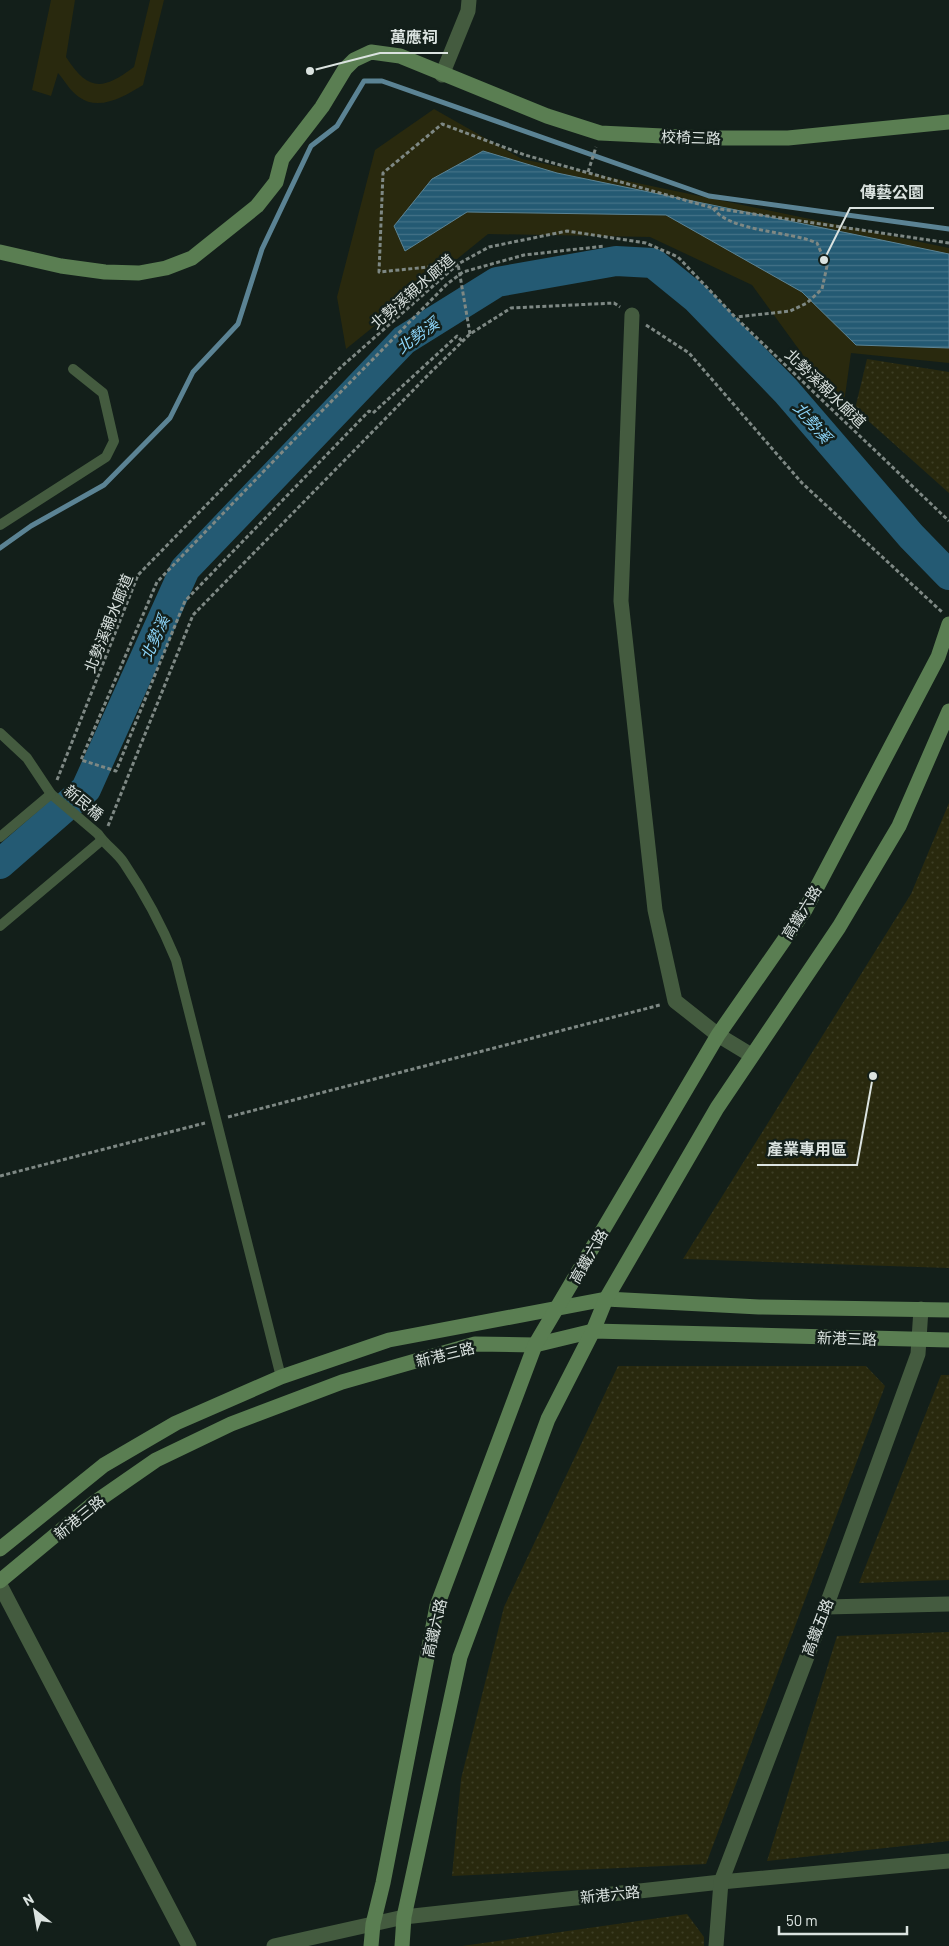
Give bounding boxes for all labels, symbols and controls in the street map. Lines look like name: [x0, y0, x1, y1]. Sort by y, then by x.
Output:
callout: 萬應祠: [380, 22, 448, 53]
text: 萬應祠: [390, 27, 438, 46]
street label: 校椅三路: [661, 127, 721, 147]
callout: 傳藝公園: [850, 177, 934, 208]
text: 傳藝公園: [860, 182, 924, 201]
street label: 北勢溪親水廊道: [366, 250, 458, 332]
water label: 北勢溪: [392, 312, 444, 357]
street label: 北勢溪親水廊道: [782, 345, 870, 431]
water label: 北勢溪: [790, 398, 836, 446]
street label: 北勢溪親水廊道: [80, 571, 136, 675]
water label: 北勢溪: [136, 610, 173, 664]
street label: 新民橋: [61, 781, 107, 823]
street label: 高鐵六路: [777, 882, 825, 942]
callout: 產業專用區: [757, 1134, 857, 1165]
text: 產業專用區: [767, 1139, 847, 1158]
street label: 高鐵六路: [565, 1226, 611, 1286]
street label: 新港三路: [817, 1328, 877, 1348]
street label: 新港三路: [414, 1338, 476, 1370]
street label: 新港三路: [50, 1491, 108, 1543]
street label: 高鐵五路: [798, 1596, 836, 1658]
street label: 高鐵六路: [418, 1597, 450, 1659]
street label: 新港六路: [579, 1882, 641, 1906]
north arrow: [10, 1886, 60, 1936]
text: N: [20, 1890, 36, 1909]
scale bar: [779, 1904, 906, 1936]
text: 50 m: [786, 1911, 818, 1929]

